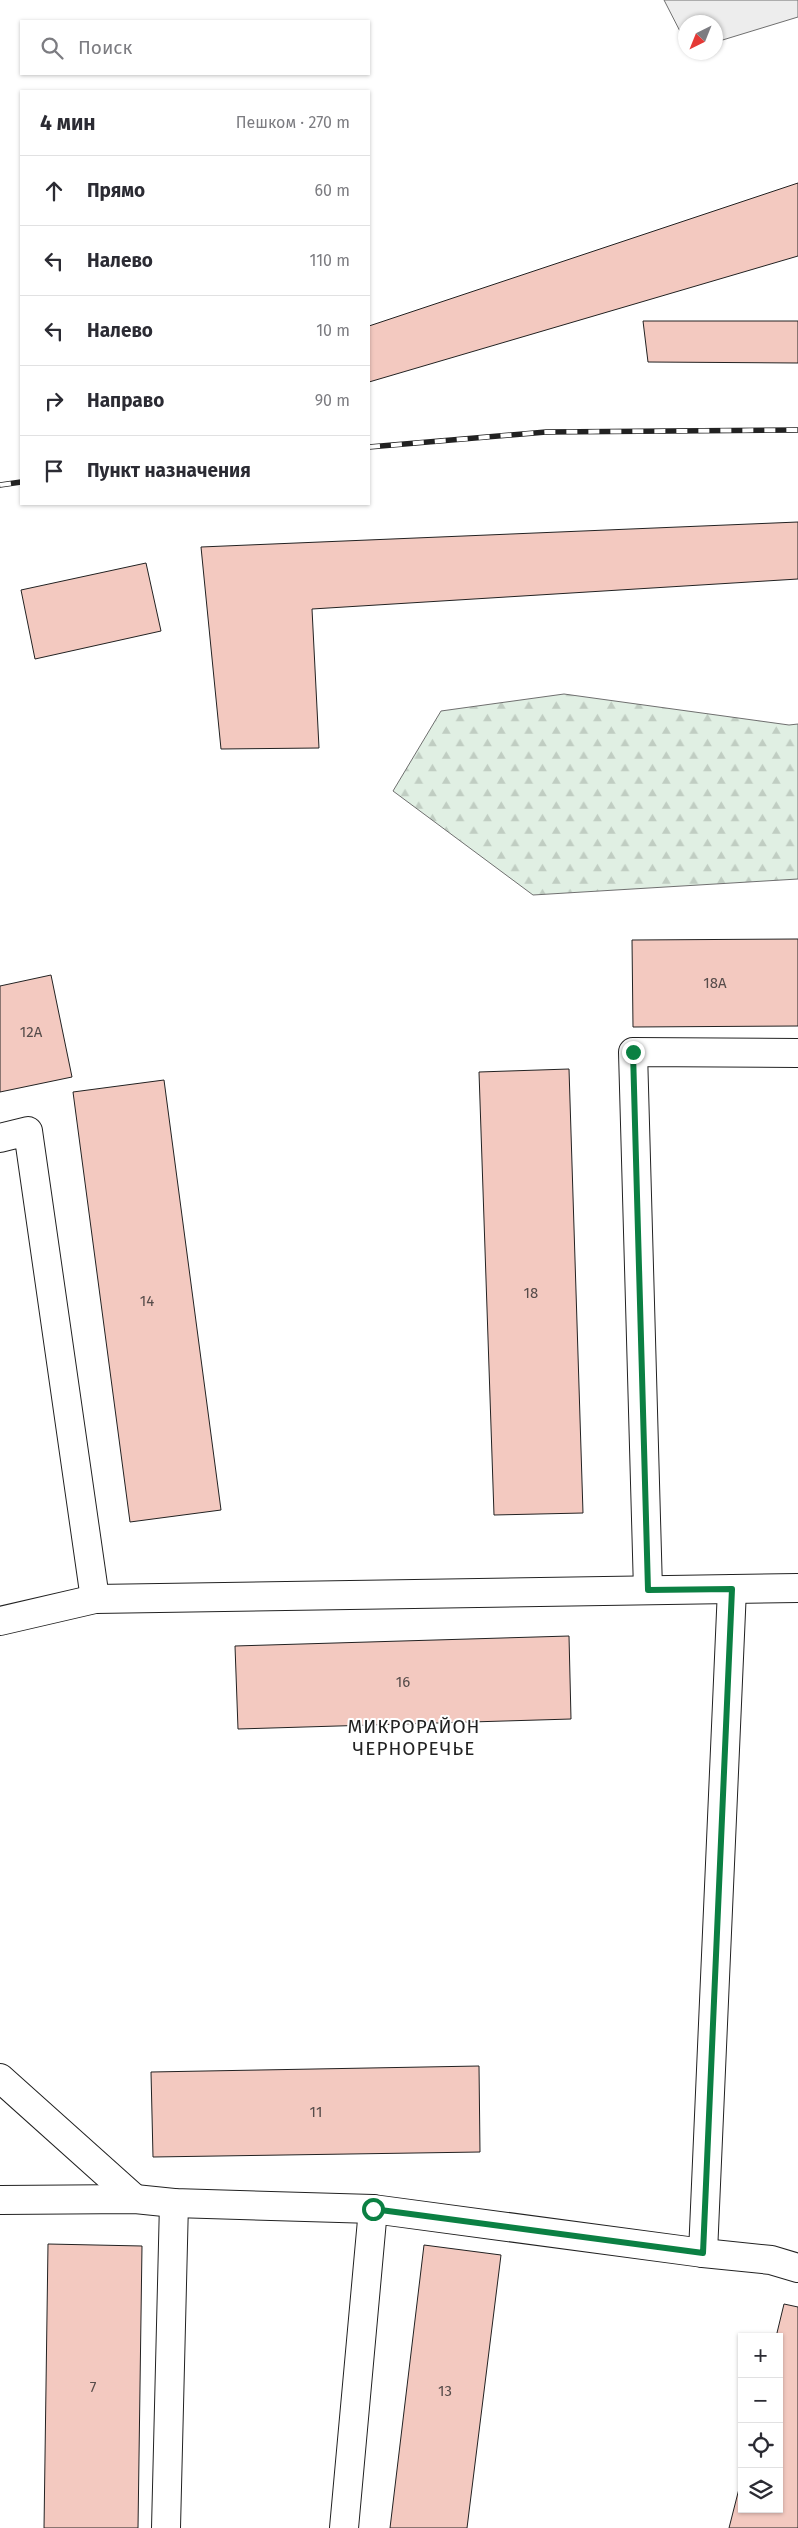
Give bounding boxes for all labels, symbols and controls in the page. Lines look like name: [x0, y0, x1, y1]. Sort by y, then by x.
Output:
north arrow: [678, 15, 723, 60]
search box: [20, 20, 370, 75]
icon: search: [38, 34, 66, 62]
text: Поиск: [78, 36, 132, 59]
text: 4 мин: [40, 110, 96, 136]
text: Пешком · 270 m: [236, 113, 350, 132]
icon: ahead: [40, 177, 68, 205]
text: Прямо: [87, 179, 145, 202]
text: 60 m: [315, 181, 350, 200]
icon: left: [40, 247, 68, 275]
text: Налево: [87, 249, 153, 272]
text: 110 m: [309, 251, 350, 270]
icon: left: [40, 317, 68, 345]
text: Налево: [87, 319, 153, 342]
text: 10 m: [316, 321, 350, 340]
icon: right: [40, 387, 68, 415]
text: Направо: [87, 389, 164, 412]
text: 90 m: [315, 391, 350, 410]
icon: arrive: [40, 457, 68, 485]
text: Пункт назначения: [87, 459, 251, 482]
house number: 18А: [703, 974, 727, 992]
house number: 12А: [20, 1023, 43, 1041]
route end: [622, 1041, 645, 1064]
house number: 18: [524, 1284, 538, 1302]
house number: 14: [140, 1292, 154, 1310]
house number: 16: [396, 1673, 410, 1691]
district label: МИКРОРАЙОН ЧЕРНОРЕЧЬЕ: [348, 1715, 480, 1760]
house number: 11: [310, 2103, 322, 2121]
route start: [362, 2198, 385, 2221]
map controls: [738, 2333, 783, 2513]
button: +: [738, 2333, 783, 2378]
house number: 7: [90, 2378, 97, 2396]
button: −: [738, 2378, 783, 2423]
house number: 13: [438, 2382, 452, 2400]
button: locate: [738, 2423, 783, 2468]
button: layers: [738, 2468, 783, 2513]

